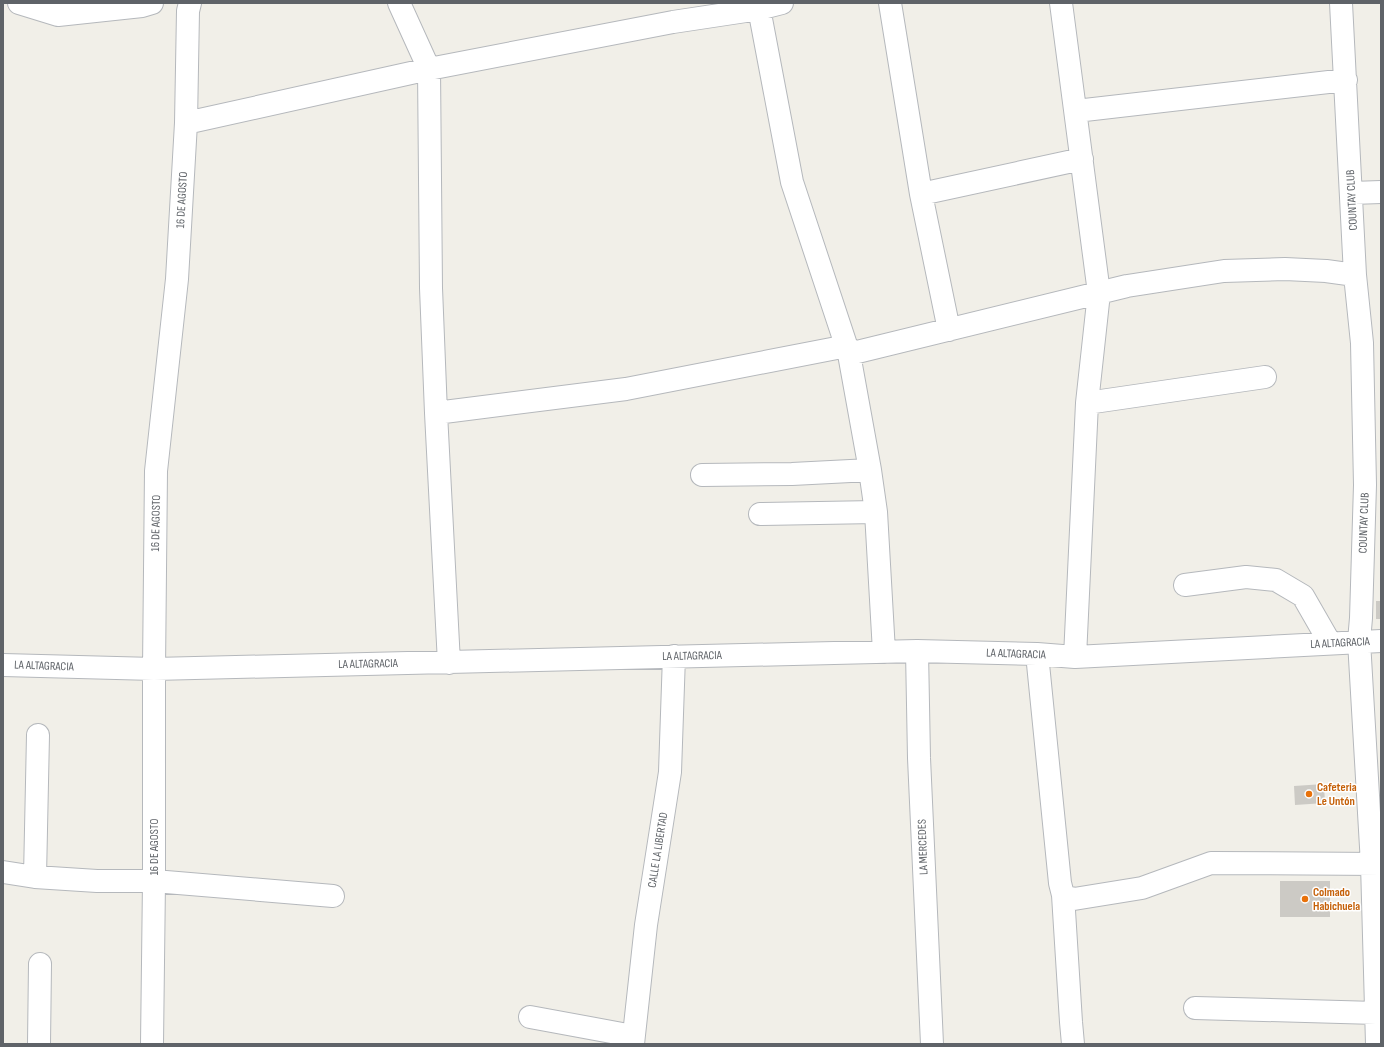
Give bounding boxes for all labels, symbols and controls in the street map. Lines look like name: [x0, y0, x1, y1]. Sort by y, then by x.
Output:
street label: COUNTAY CLUB: [1343, 169, 1361, 231]
street label: 16 DE AGOSTO: [173, 171, 191, 229]
street label: COUNTAY CLUB: [1355, 492, 1373, 554]
street label: 16 DE AGOSTO: [148, 494, 164, 551]
street label: LA ALTAGRACIA: [1310, 634, 1371, 652]
street label: LA ALTAGRACIA: [986, 645, 1047, 663]
street label: LA ALTAGRACIA: [662, 648, 723, 664]
street label: LA ALTAGRACIA: [338, 656, 399, 672]
street label: LA ALTAGRACIA: [14, 657, 75, 675]
place label: Cafeteria Le Untón: [1317, 780, 1357, 809]
marker: Cafeteria Le Untón: [1304, 789, 1314, 799]
street label: CALLE LA LIBERTAD: [645, 811, 671, 889]
street label: 16 DE AGOSTO: [147, 819, 162, 875]
street label: LA MERCEDES: [915, 819, 931, 875]
place label: Colmado Habichuela: [1313, 885, 1360, 914]
marker: Colmado Habichuela: [1300, 894, 1310, 904]

